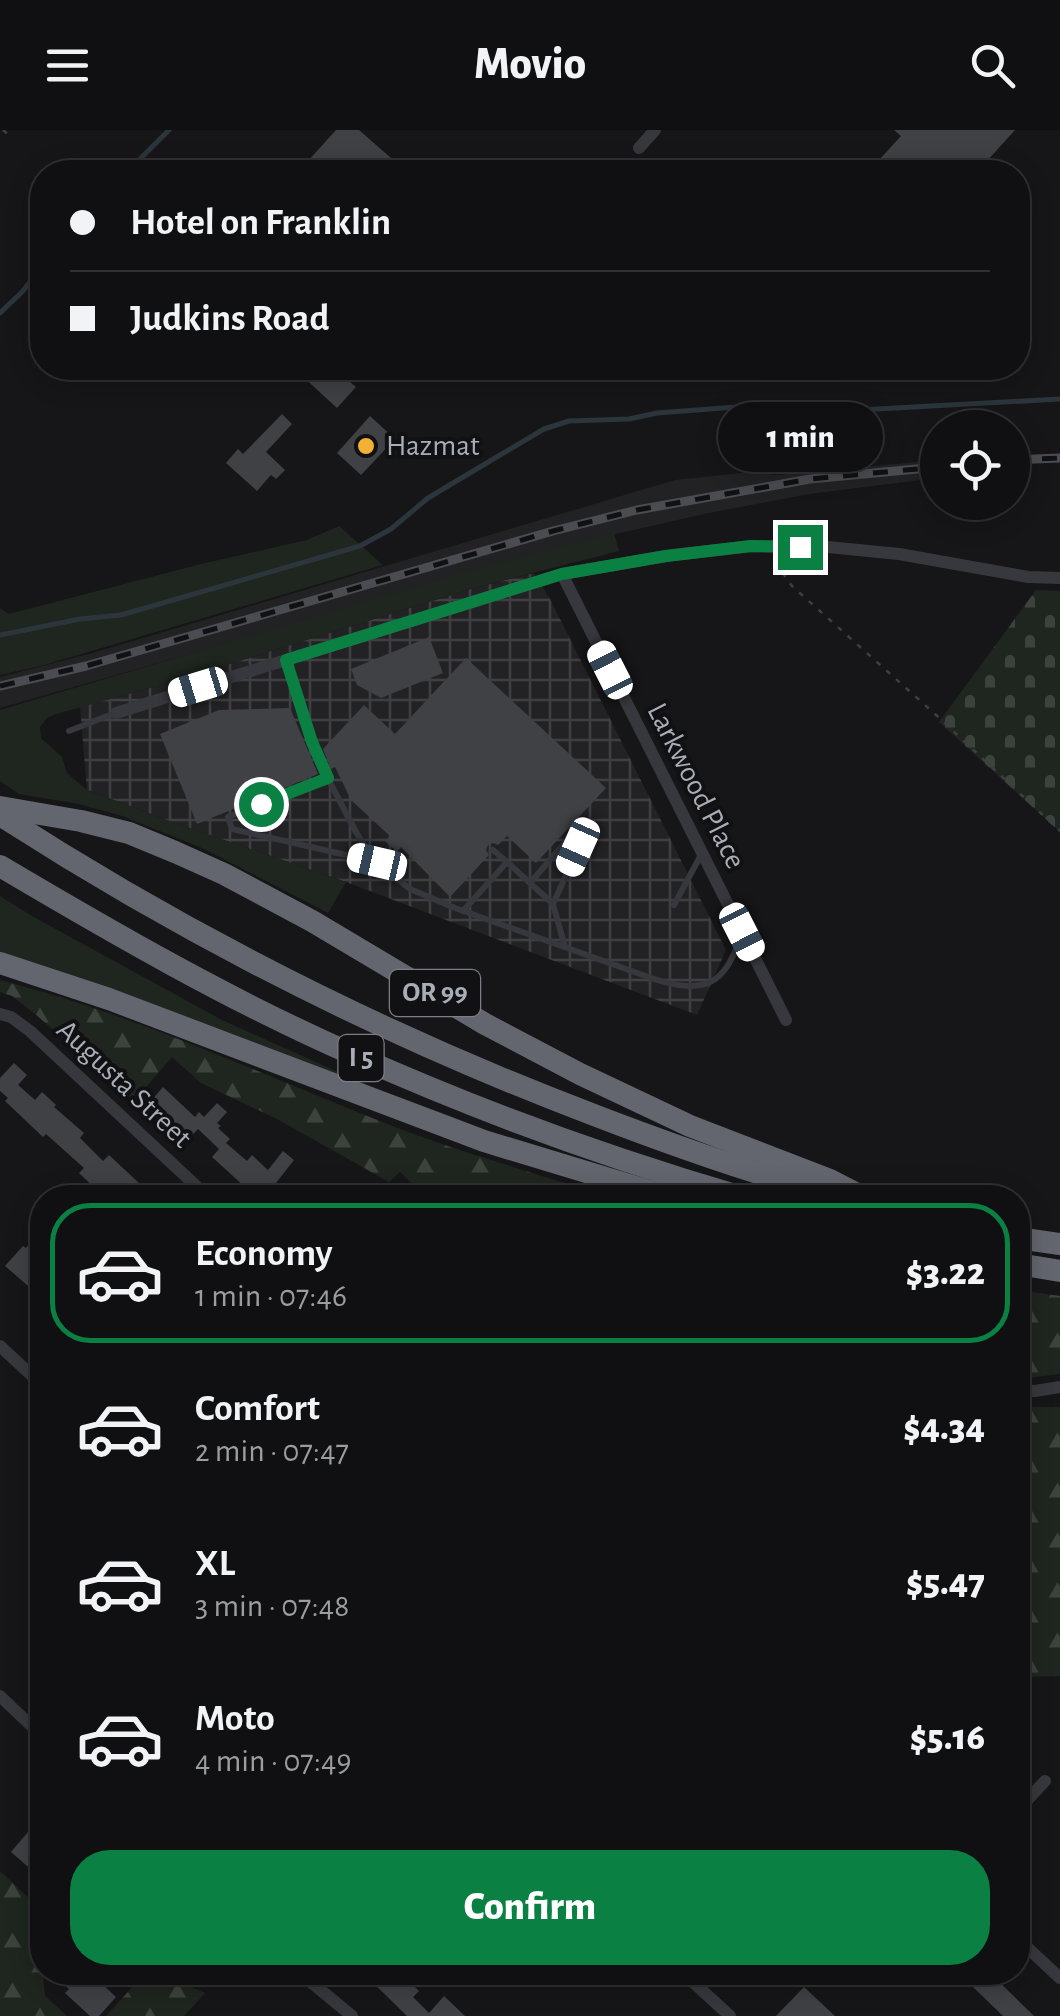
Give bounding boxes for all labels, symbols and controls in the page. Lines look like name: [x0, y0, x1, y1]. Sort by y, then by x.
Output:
icon: menu: [40, 38, 95, 93]
icon: search: [965, 38, 1020, 93]
text: Movio: [474, 42, 586, 87]
text: Hotel on Franklin: [130, 204, 391, 242]
text: Judkins Road: [130, 300, 330, 338]
callout: 1 min: [718, 402, 882, 472]
map controls: [920, 410, 1030, 520]
button: locate: [920, 410, 1030, 520]
text: 1 min: [766, 421, 835, 453]
place label: Hazmat: [386, 431, 480, 461]
marker: Hazmat: [355, 435, 377, 457]
route end: [778, 525, 823, 570]
car: [583, 636, 637, 704]
car: [165, 664, 231, 710]
street label: Larkwood Place: [641, 698, 751, 874]
route start: [239, 782, 284, 827]
car: [552, 813, 604, 881]
car: [344, 841, 410, 883]
car: [715, 898, 769, 966]
road number: OR 99: [390, 970, 480, 1016]
street label: Augusta Street: [51, 1014, 197, 1154]
road number: I 5: [338, 1035, 384, 1081]
icon: car: [75, 1228, 165, 1318]
text: Economy: [195, 1235, 333, 1273]
text: $3.22: [906, 1254, 985, 1292]
text: 1 min · 07:46: [195, 1280, 347, 1312]
icon: car: [75, 1383, 165, 1473]
text: Comfort: [195, 1390, 320, 1428]
text: $4.34: [903, 1409, 985, 1447]
text: 2 min · 07:47: [195, 1435, 349, 1467]
icon: car: [75, 1538, 165, 1628]
text: XL: [195, 1545, 235, 1583]
text: $5.47: [906, 1564, 985, 1602]
text: 3 min · 07:48: [195, 1590, 349, 1622]
icon: car: [75, 1693, 165, 1783]
text: Moto: [195, 1700, 275, 1738]
text: $5.16: [910, 1719, 985, 1757]
text: 4 min · 07:49: [195, 1745, 351, 1777]
button: Confirm: [70, 1850, 990, 1965]

